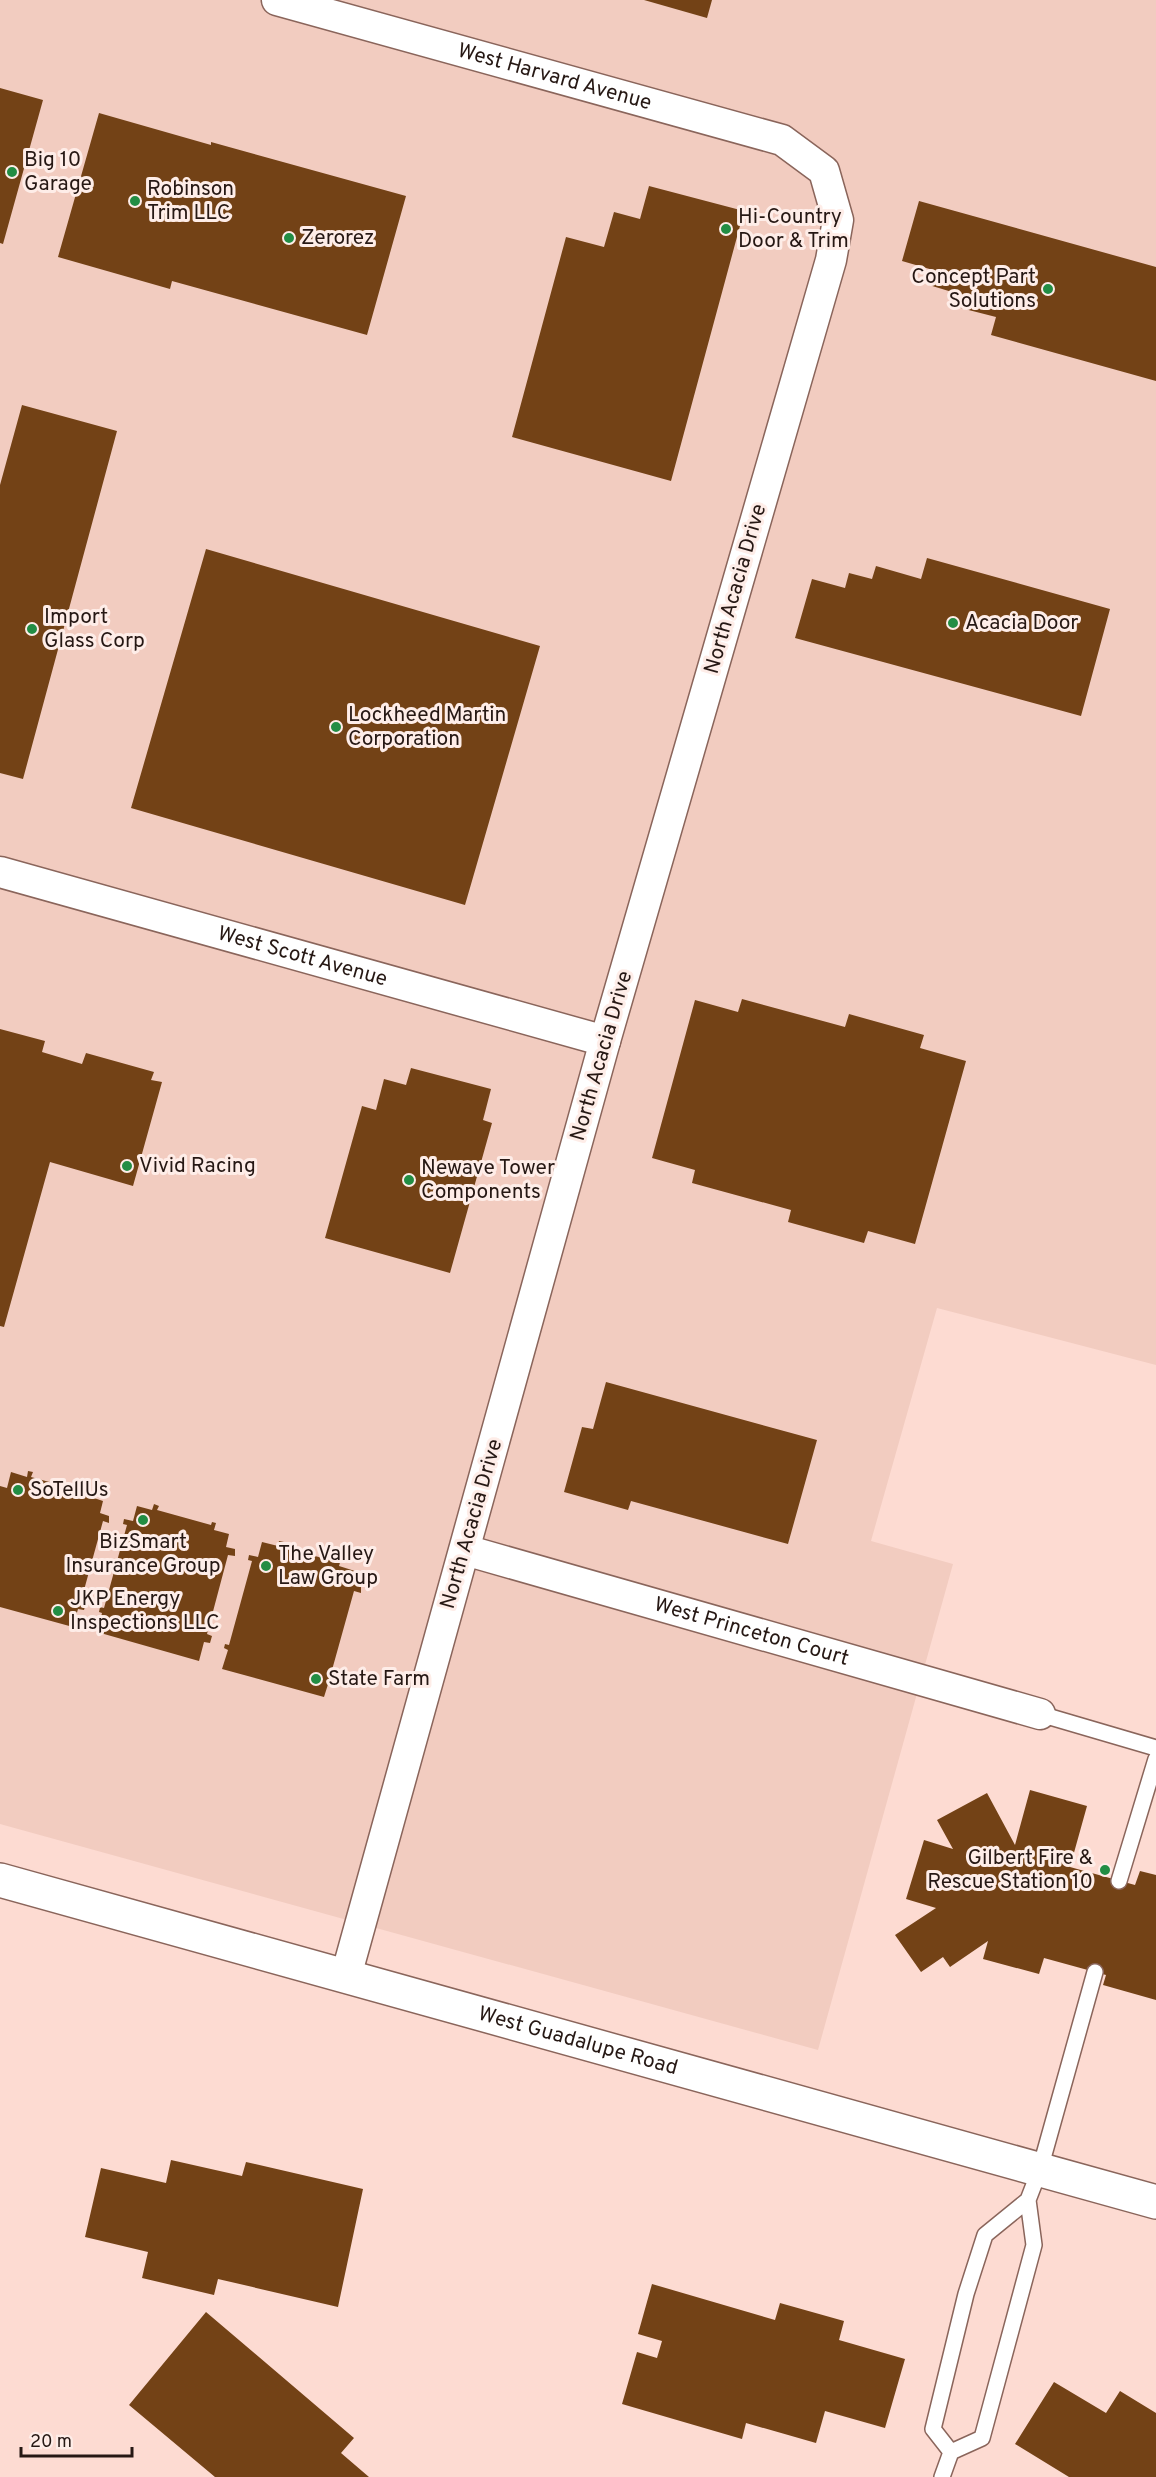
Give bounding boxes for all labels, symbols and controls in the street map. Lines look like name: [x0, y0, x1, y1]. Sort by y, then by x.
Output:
street label: West Harvard Avenue: [455, 37, 655, 117]
place label: Big 10 Garage: [24, 147, 92, 198]
marker: Big 10 Garage: [5, 165, 19, 179]
place label: Robinson Trim LLC: [147, 176, 234, 227]
marker: Robinson Trim LLC: [128, 194, 142, 208]
place label: Hi-Country Door & Trim: [738, 204, 849, 255]
marker: Hi-Country Door & Trim: [719, 222, 733, 236]
place label: Zerorez: [301, 225, 374, 252]
marker: Zerorez: [282, 231, 296, 245]
place label: Concept Part Solutions: [911, 264, 1036, 315]
marker: Concept Part Solutions: [1041, 282, 1055, 296]
street label: North Acacia Drive: [699, 501, 773, 677]
place label: Import Glass Corp: [44, 604, 145, 655]
place label: Acacia Door: [965, 610, 1078, 637]
marker: Acacia Door: [946, 616, 960, 630]
marker: Import Glass Corp: [25, 622, 39, 636]
place label: Lockheed Martin Corporation: [348, 702, 506, 753]
marker: Lockheed Martin Corporation: [329, 720, 343, 734]
street label: West Scott Avenue: [214, 920, 390, 993]
street label: North Acacia Drive: [565, 968, 639, 1144]
place label: Vivid Racing: [139, 1153, 256, 1180]
place label: Newave Tower Components: [421, 1155, 555, 1206]
marker: Vivid Racing: [120, 1159, 134, 1173]
marker: Newave Tower Components: [402, 1173, 416, 1187]
street label: North Acacia Drive: [435, 1436, 509, 1612]
place label: SoTellUs: [30, 1477, 109, 1504]
marker: SoTellUs: [11, 1483, 25, 1497]
marker: BizSmart Insurance Group: [136, 1513, 150, 1527]
place label: BizSmart Insurance Group: [65, 1529, 221, 1580]
place label: The Valley Law Group: [278, 1541, 378, 1592]
marker: The Valley Law Group: [259, 1559, 273, 1573]
place label: JKP Energy Inspections LLC: [70, 1586, 220, 1637]
street label: West Princeton Court: [651, 1591, 852, 1672]
marker: JKP Energy Inspections LLC: [51, 1604, 65, 1618]
place label: State Farm: [328, 1666, 430, 1693]
marker: State Farm: [309, 1672, 323, 1686]
place label: Gilbert Fire & Rescue Station 10: [927, 1845, 1093, 1896]
marker: Gilbert Fire & Rescue Station 10: [1098, 1863, 1112, 1877]
street label: West Guadalupe Road: [475, 2000, 681, 2082]
scale bar: [21, 2420, 132, 2458]
text: 20 m: [30, 2431, 72, 2454]

